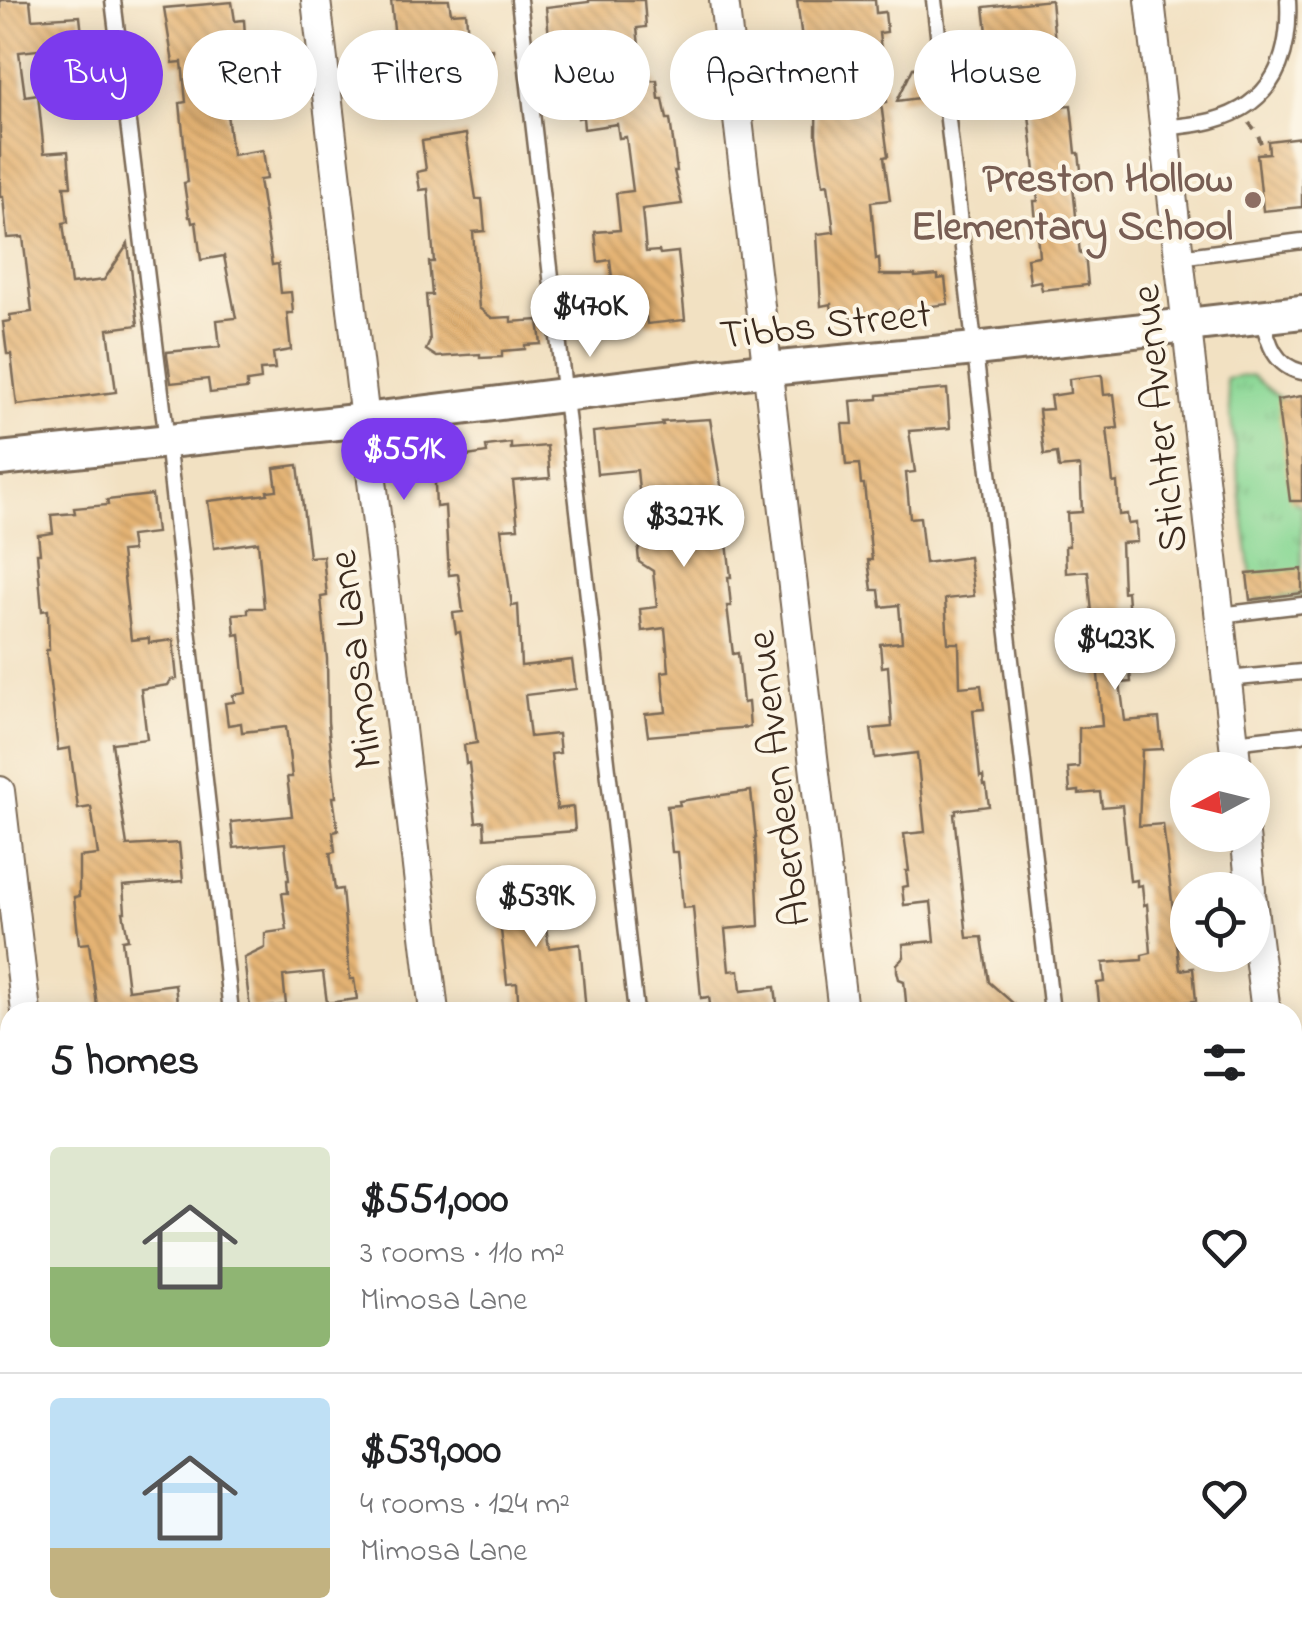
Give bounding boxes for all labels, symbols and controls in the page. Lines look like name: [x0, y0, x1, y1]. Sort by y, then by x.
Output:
chip: Buy: [30, 30, 163, 120]
chip: Rent: [183, 30, 317, 120]
chip: Filters: [337, 30, 498, 120]
chip: New: [518, 30, 650, 120]
chip: Apartment: [670, 30, 894, 120]
chip: House: [914, 30, 1076, 120]
place label: Preston Hollow Elementary School: [911, 150, 1233, 259]
marker: Preston Hollow Elementary School: [1242, 189, 1264, 211]
pin: $470K: [520, 275, 660, 360]
street label: Stichter Avenue: [1117, 281, 1206, 556]
text: $470K: [552, 284, 628, 331]
street label: Tibbs Street: [717, 285, 934, 368]
pin: $551K: [334, 418, 474, 503]
text: $551K: [363, 427, 445, 474]
pin: $327K: [614, 485, 754, 570]
text: $327K: [645, 494, 723, 541]
street label: Mimosa Lane: [314, 546, 401, 772]
pin: $423K: [1045, 608, 1185, 693]
text: $423K: [1076, 617, 1154, 664]
street label: Aberdeen Avenue: [732, 627, 829, 930]
north arrow: [1170, 752, 1270, 852]
map controls: [1170, 752, 1270, 972]
pin: $539K: [466, 865, 606, 950]
button: locate: [1170, 872, 1270, 972]
text: $539K: [498, 874, 574, 921]
text: 5 homes: [50, 1032, 199, 1093]
icon: filters: [1197, 1035, 1252, 1090]
text: $551,000: [360, 1170, 508, 1231]
icon: home: [130, 1187, 250, 1307]
icon: heart: [1197, 1220, 1252, 1275]
text: 3 rooms · 110 m²: [360, 1231, 565, 1278]
text: Mimosa Lane: [360, 1278, 527, 1325]
text: $539,000: [360, 1421, 501, 1482]
icon: home: [130, 1438, 250, 1558]
icon: heart: [1197, 1471, 1252, 1526]
text: 4 rooms · 124 m²: [360, 1482, 570, 1529]
text: Mimosa Lane: [360, 1529, 527, 1576]

